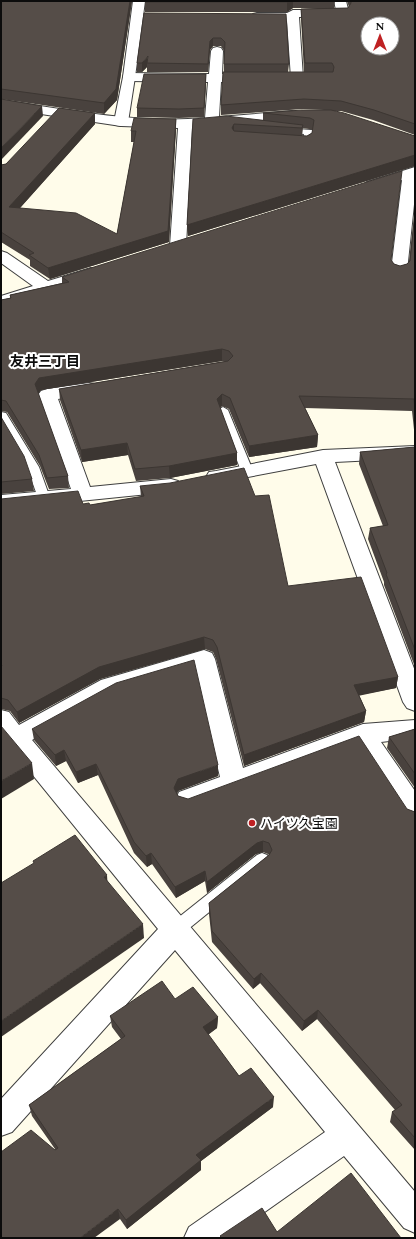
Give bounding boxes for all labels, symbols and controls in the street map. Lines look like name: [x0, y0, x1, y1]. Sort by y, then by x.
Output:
north arrow: [360, 16, 400, 56]
text: N: [376, 18, 385, 35]
district label: 友井三丁目: [10, 351, 80, 372]
place label: ハイツ久宝園: [260, 814, 338, 834]
marker: ハイツ久宝園: [247, 818, 257, 828]

